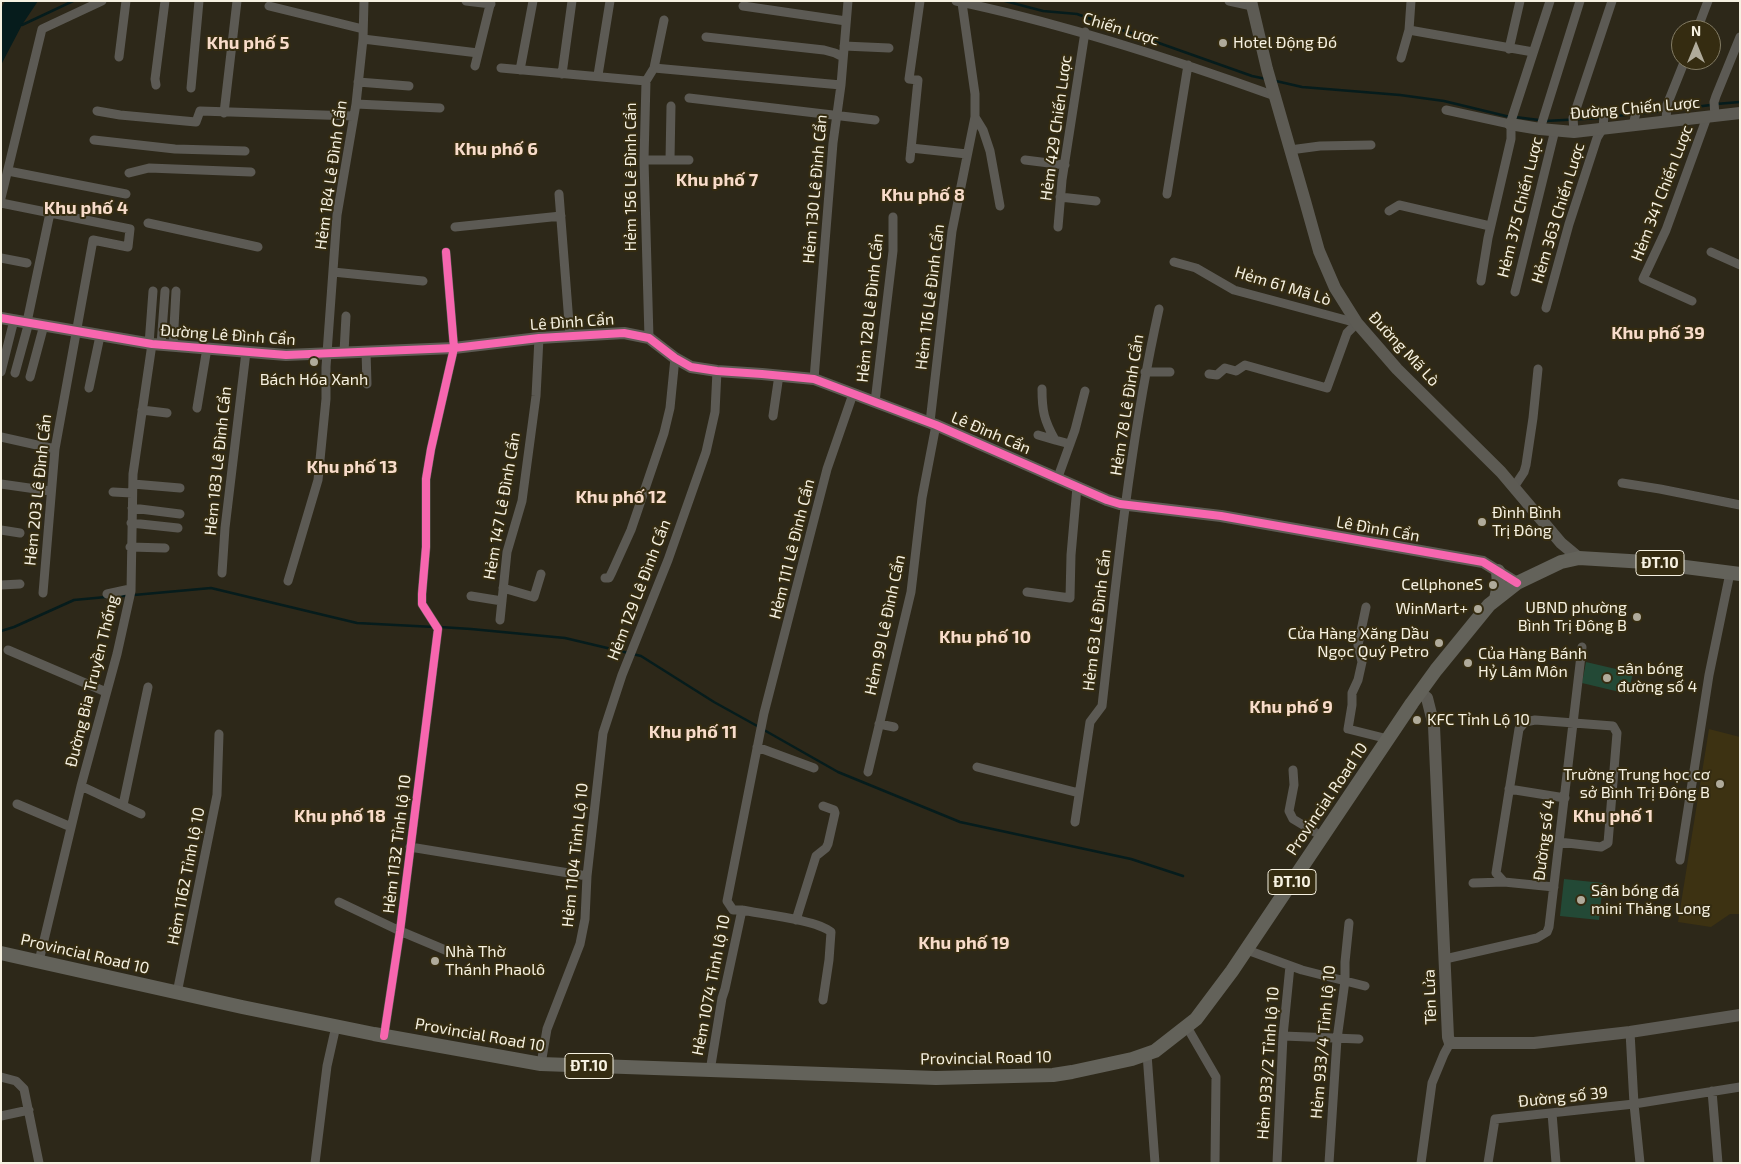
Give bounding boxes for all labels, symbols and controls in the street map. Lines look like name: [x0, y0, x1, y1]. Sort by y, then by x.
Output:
street label: Chiến Lược: [1081, 8, 1161, 50]
north arrow: [1671, 20, 1721, 70]
text: N: [1691, 22, 1701, 39]
district label: Khu phố 5: [207, 32, 289, 54]
place label: Hotel Động Đó: [1233, 33, 1337, 53]
marker: Hotel Động Đó: [1217, 37, 1229, 49]
street label: Hẻm 429 Chiến Lược: [1036, 54, 1076, 202]
street label: Đường Chiến Lược: [1569, 93, 1701, 123]
street label: Hẻm 184 Lê Đình Cẩn: [311, 99, 351, 251]
street label: Hẻm 156 Lê Đình Cẩn: [621, 103, 641, 251]
street label: Hẻm 130 Lê Đình Cẩn: [799, 114, 831, 264]
street label: Hẻm 341 Chiến Lược: [1627, 122, 1697, 264]
street label: Hẻm 375 Chiến Lược: [1493, 134, 1547, 280]
district label: Khu phố 6: [454, 138, 538, 160]
street label: Hẻm 363 Chiến Lược: [1527, 140, 1589, 286]
district label: Khu phố 7: [676, 169, 758, 191]
district label: Khu phố 8: [881, 184, 965, 206]
district label: Khu phố 4: [44, 197, 128, 219]
street label: Hẻm 116 Lê Đình Cẩn: [912, 223, 948, 371]
street label: Hẻm 128 Lê Đình Cẩn: [853, 232, 887, 384]
street label: Hẻm 61 Mã Lò: [1233, 262, 1333, 310]
street label: Đường Mã Lò: [1365, 308, 1443, 390]
street label: Lê Đình Cẩn: [529, 309, 615, 335]
street label: Đường Lê Đình Cẩn: [160, 321, 296, 349]
district label: Khu phố 39: [1611, 322, 1705, 344]
street label: Hẻm 78 Lê Đình Cẩn: [1106, 333, 1148, 477]
marker: Bách Hóa Xanh: [308, 356, 320, 368]
place label: Bách Hóa Xanh: [260, 370, 368, 390]
street label: Hẻm 183 Lê Đình Cẩn: [201, 386, 235, 536]
street label: Lê Đình Cẩn: [948, 408, 1034, 458]
street label: Hẻm 203 Lê Đình Cẩn: [20, 413, 56, 567]
street label: Hẻm 147 Lê Đình Cẩn: [480, 431, 524, 581]
district label: Khu phố 13: [307, 456, 397, 478]
street label: Hẻm 111 Lê Đình Cẩn: [765, 477, 819, 621]
district label: Khu phố 12: [575, 486, 667, 508]
place label: Đình Bình Trị Đông: [1492, 503, 1561, 541]
street label: Lê Đình Cẩn: [1335, 512, 1421, 546]
marker: Đình Bình Trị Đông: [1476, 516, 1488, 528]
street label: Hẻm 129 Lê Đình Cẩn: [603, 517, 675, 663]
street label: Hẻm 63 Lê Đình Cẩn: [1079, 548, 1115, 692]
road number: ĐT.10: [1636, 550, 1684, 576]
street label: Hẻm 99 Lê Đình Cẩn: [861, 553, 909, 697]
place label: CellphoneS: [1401, 575, 1483, 595]
marker: CellphoneS: [1487, 579, 1499, 591]
street label: Đường Bia Truyền Thống: [61, 593, 123, 769]
place label: UBND phường Bình Trị Đông B: [1518, 598, 1627, 636]
place label: WinMart+: [1395, 599, 1468, 619]
marker: WinMart+: [1472, 603, 1484, 615]
marker: UBND phường Bình Trị Đông B: [1631, 611, 1643, 623]
place label: Cửa Hàng Xăng Dầu Ngọc Quý Petro: [1288, 624, 1429, 662]
district label: Khu phố 10: [939, 626, 1031, 648]
marker: Cửa Hàng Xăng Dầu Ngọc Quý Petro: [1433, 637, 1445, 649]
place label: Của Hàng Bánh Hỷ Lâm Môn: [1478, 644, 1587, 682]
marker: Của Hàng Bánh Hỷ Lâm Môn: [1462, 657, 1474, 669]
place label: sân bóng đường số 4: [1617, 659, 1697, 697]
marker: sân bóng đường số 4: [1601, 672, 1613, 684]
district label: Khu phố 9: [1249, 696, 1333, 718]
place label: KFC Tỉnh Lộ 10: [1427, 710, 1530, 730]
marker: KFC Tỉnh Lộ 10: [1411, 714, 1423, 726]
district label: Khu phố 11: [649, 721, 737, 743]
street label: Provincial Road 10: [1282, 739, 1372, 859]
place label: Trường Trung học cơ sở Bình Trị Đông B: [1563, 765, 1710, 803]
street label: Hẻm 1132 Tỉnh lộ 10: [379, 773, 415, 915]
marker: Trường Trung học cơ sở Bình Trị Đông B: [1714, 778, 1726, 790]
street label: Hẻm 1104 Tỉnh Lộ 10: [558, 782, 592, 928]
street label: Đường số 4: [1529, 798, 1559, 882]
street label: Hẻm 1162 Tỉnh lộ 10: [163, 805, 209, 947]
district label: Khu phố 18: [294, 805, 386, 827]
district label: Khu phố 1: [1573, 805, 1653, 827]
road number: ĐT.10: [1268, 870, 1316, 894]
place label: Sân bóng đá mini Thăng Long: [1591, 881, 1710, 919]
marker: Sân bóng đá mini Thăng Long: [1575, 894, 1587, 906]
street label: Hẻm 1074 Tỉnh lộ 10: [688, 913, 734, 1057]
street label: Provincial Road 10: [19, 930, 151, 978]
district label: Khu phố 19: [918, 932, 1010, 954]
place label: Nhà Thờ Thánh Phaolô: [445, 942, 545, 980]
marker: Nhà Thờ Thánh Phaolô: [429, 955, 441, 967]
street label: Hẻm 933/4 Tỉnh lộ 10: [1307, 964, 1339, 1120]
street label: Tên Lửa: [1419, 969, 1441, 1025]
street label: Hẻm 933/2 Tỉnh lộ 10: [1253, 986, 1283, 1140]
street label: Provincial Road 10: [413, 1014, 547, 1056]
street label: Provincial Road 10: [920, 1047, 1052, 1069]
road number: ĐT.10: [565, 1054, 613, 1078]
street label: Đường số 39: [1517, 1083, 1609, 1111]

